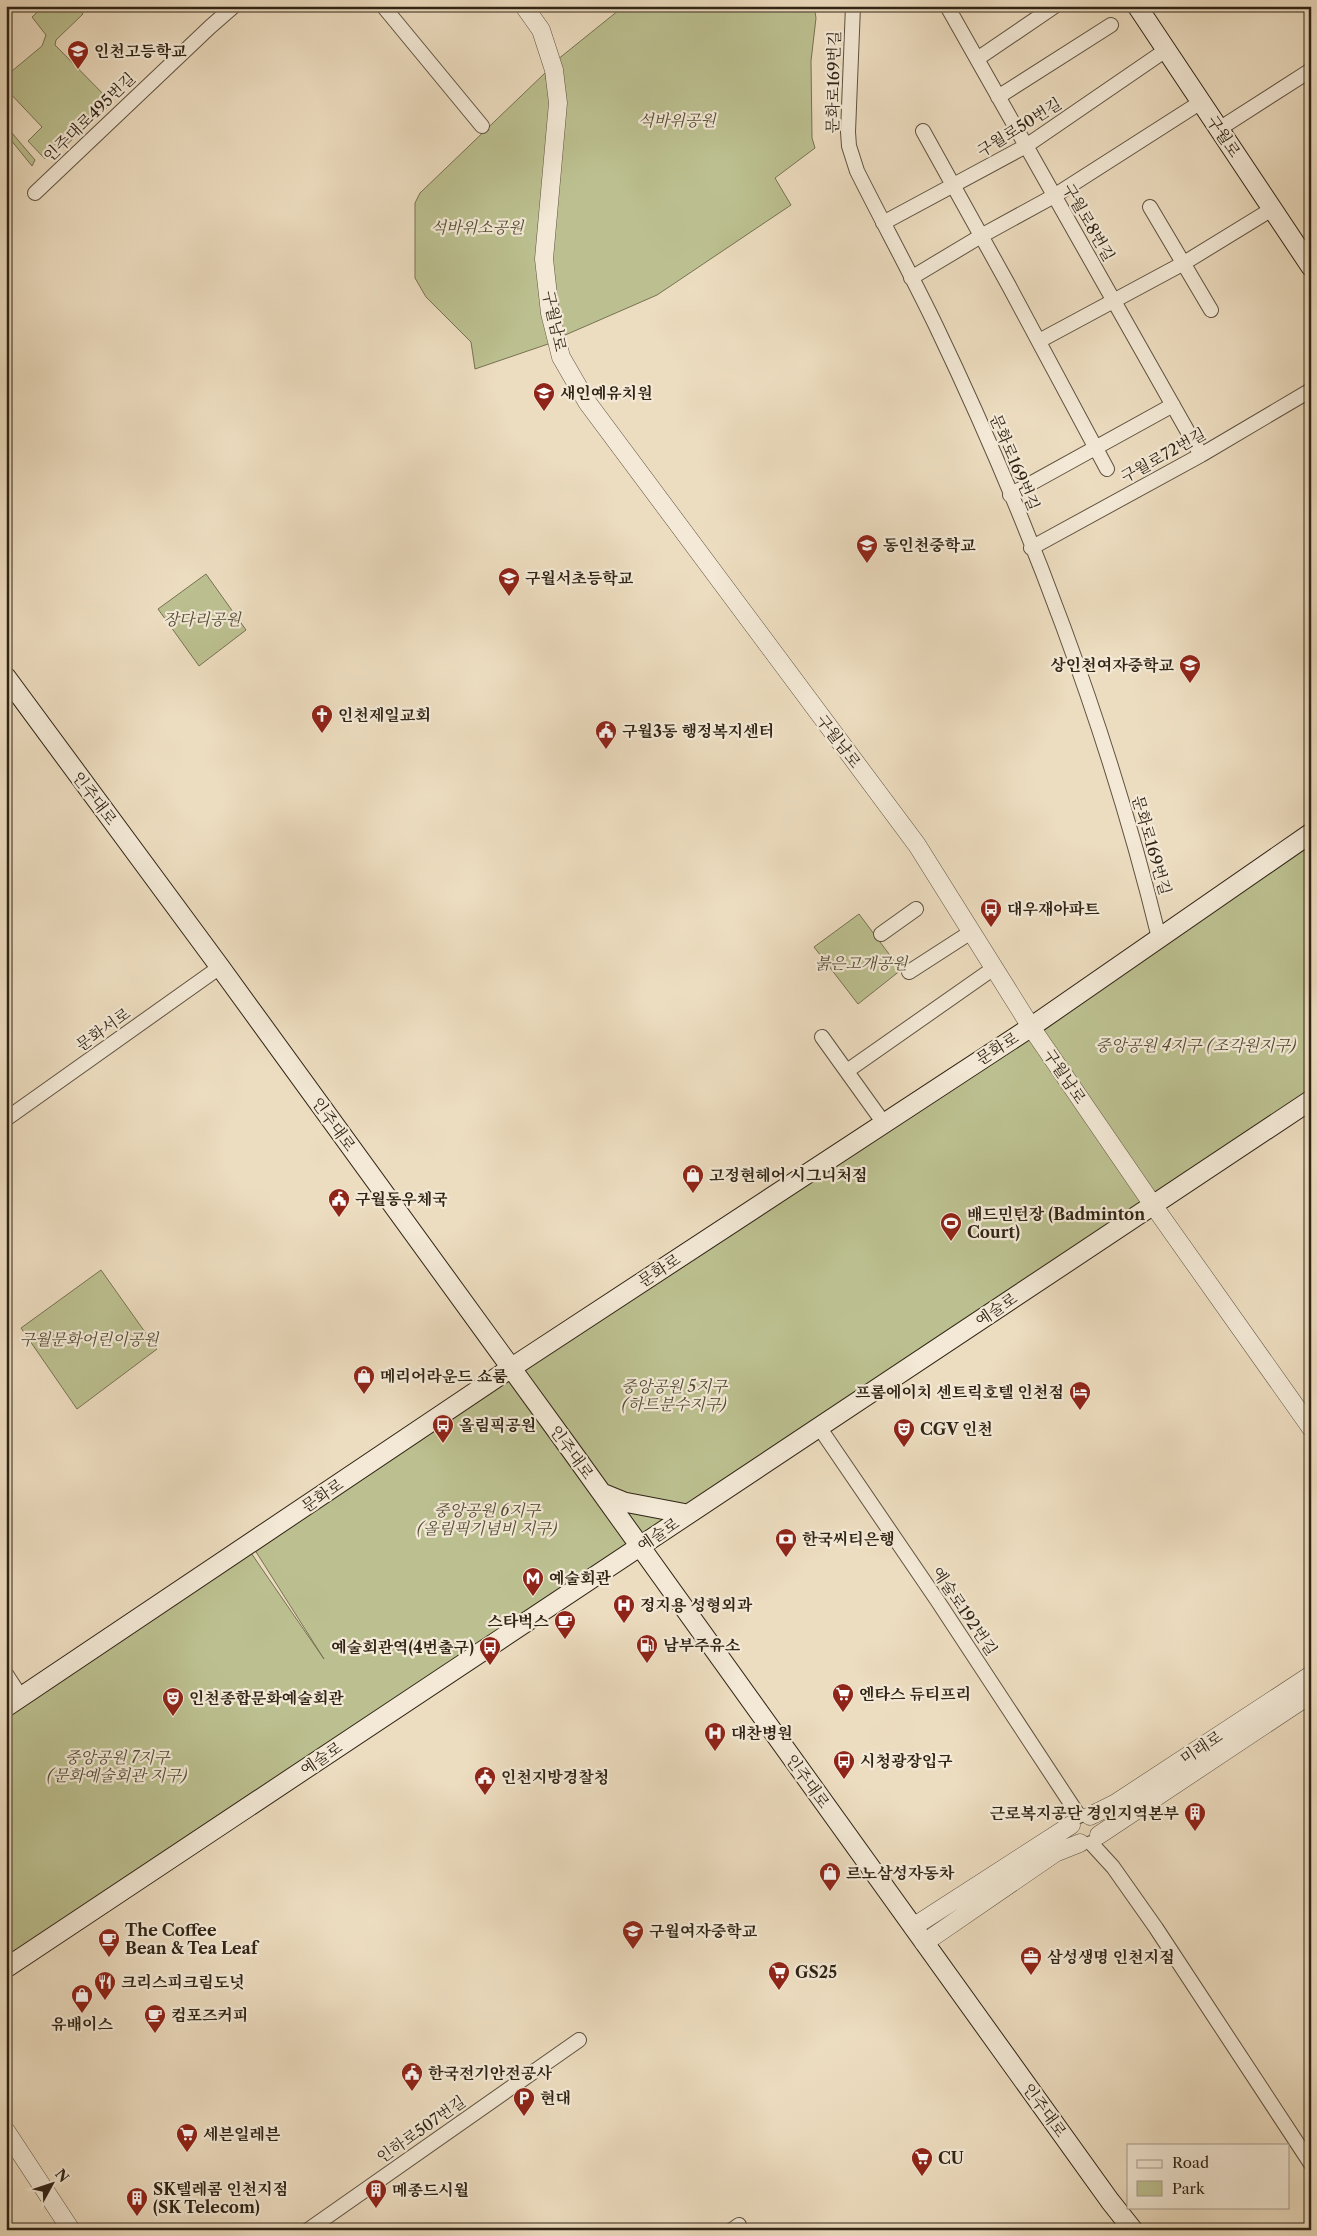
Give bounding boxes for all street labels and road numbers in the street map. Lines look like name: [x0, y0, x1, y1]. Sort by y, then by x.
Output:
street label: 문화로169번길: [822, 30, 844, 134]
street label: 인주대로495번길: [39, 68, 139, 166]
street label: 구월로50번길: [973, 93, 1065, 161]
street label: 구월로: [1203, 111, 1246, 161]
street label: 구월로8번길: [1059, 179, 1119, 265]
street label: 구월남로: [539, 289, 571, 354]
street label: 문화로169번길: [986, 411, 1044, 513]
street label: 구월로72번길: [1117, 423, 1209, 487]
street label: 구월남로: [812, 710, 866, 772]
street label: 인주대로: [68, 767, 122, 829]
street label: 문화로169번길: [1128, 793, 1176, 897]
street label: 문화서로: [72, 1003, 135, 1055]
street label: 문화로: [972, 1027, 1022, 1069]
street label: 구월남로: [1039, 1045, 1091, 1108]
street label: 인주대로: [308, 1093, 361, 1155]
street label: 문화로: [634, 1249, 684, 1291]
street label: 예술로: [971, 1287, 1021, 1330]
street label: 인주대로: [546, 1421, 599, 1483]
street label: 문화로: [297, 1473, 347, 1516]
street label: 예술로: [633, 1512, 683, 1555]
street label: 예술로192번길: [928, 1563, 1002, 1659]
street label: 미래로: [1176, 1726, 1226, 1768]
street label: 예술로: [296, 1736, 346, 1779]
street label: 인주대로: [782, 1750, 835, 1812]
street label: 인주대로: [1019, 2079, 1072, 2141]
street label: 인하로507번길: [373, 2091, 469, 2167]

